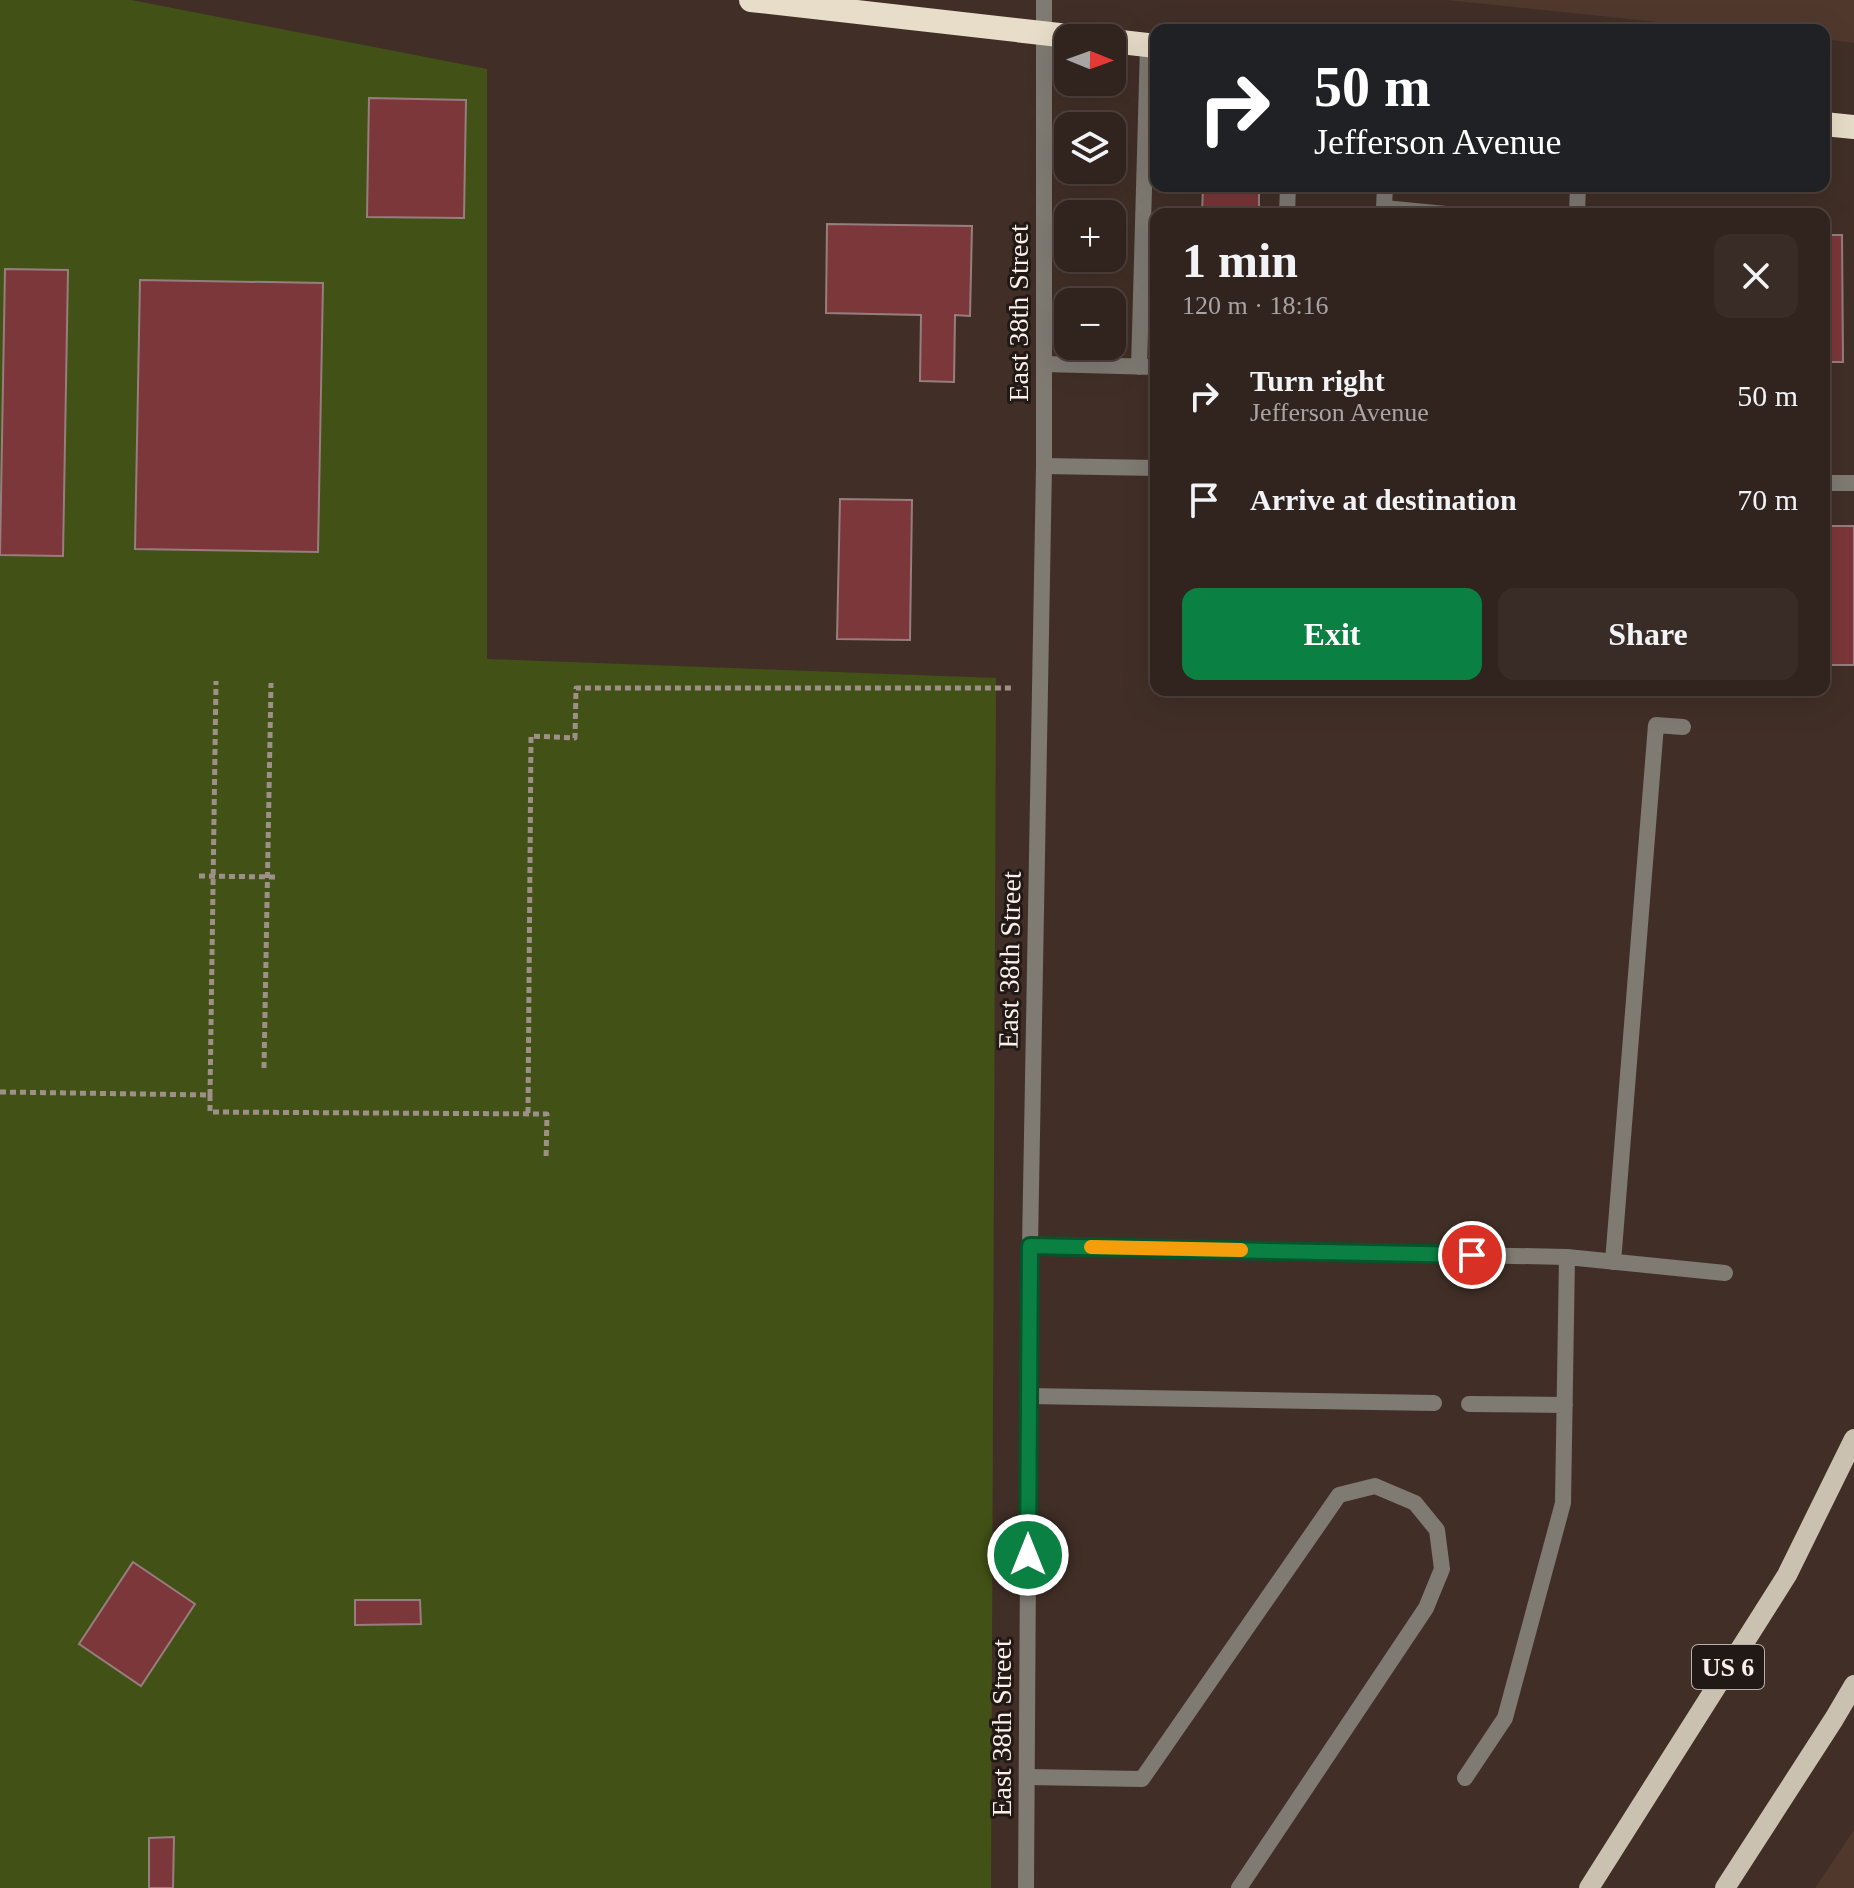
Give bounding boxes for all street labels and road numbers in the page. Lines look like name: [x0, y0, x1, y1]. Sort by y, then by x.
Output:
street label: East 38th Street: [1003, 224, 1034, 402]
street label: East 38th Street: [992, 871, 1027, 1049]
street label: East 38th Street: [986, 1639, 1017, 1817]
road number: US 6: [1692, 1645, 1764, 1689]

